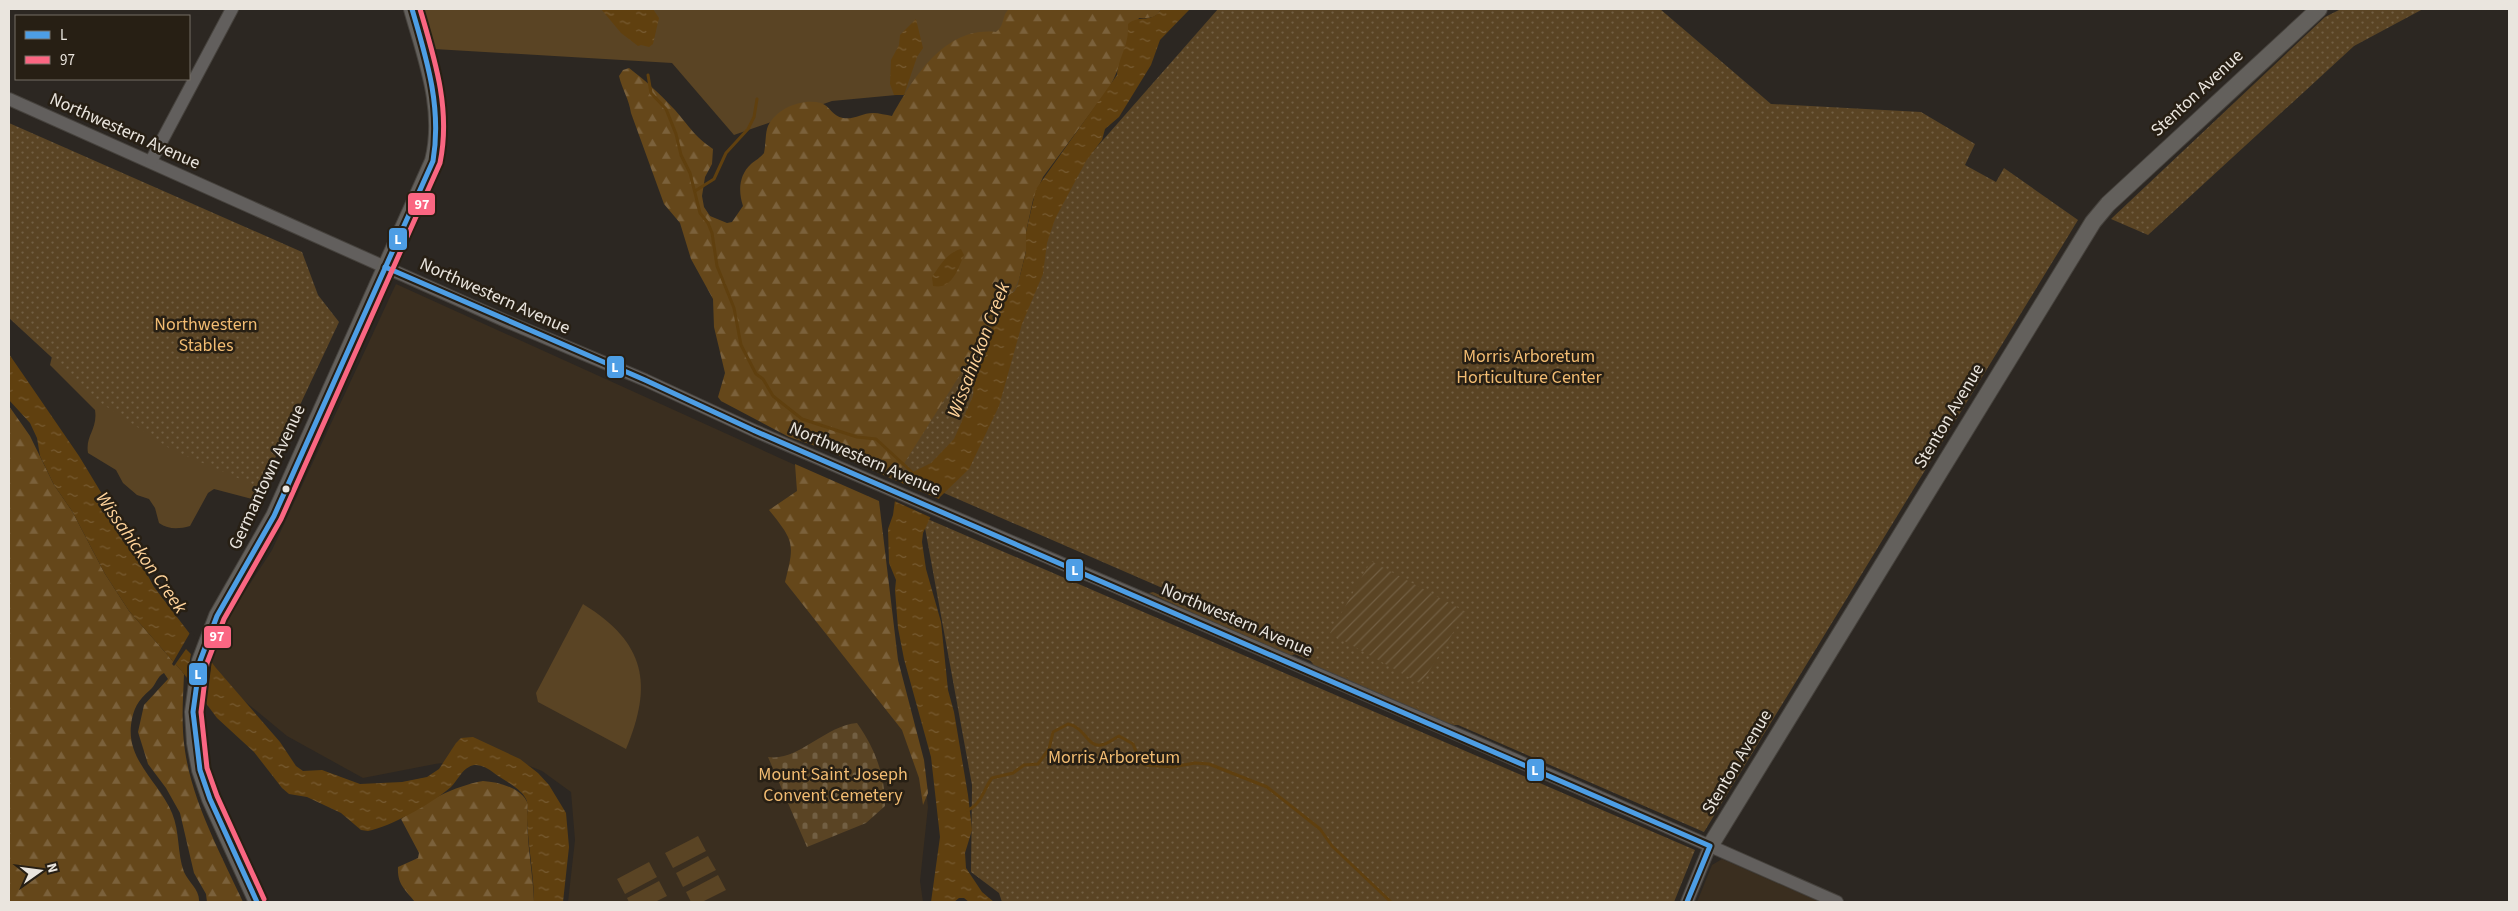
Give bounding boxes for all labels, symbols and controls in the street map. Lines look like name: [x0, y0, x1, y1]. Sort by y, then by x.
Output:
legend: [15, 15, 190, 80]
text: L: [60, 25, 67, 46]
street label: Stenton Avenue: [2145, 43, 2249, 142]
text: 97: [60, 50, 75, 71]
street label: Northwestern Avenue: [46, 87, 204, 175]
line badge: 97: [407, 192, 436, 216]
text: 97: [415, 195, 429, 215]
line badge: L: [388, 227, 408, 251]
text: L: [394, 230, 402, 250]
street label: Northwestern Avenue: [416, 252, 574, 340]
water label: Wissahickon Creek: [941, 277, 1018, 422]
park label: Northwestern Stables: [154, 312, 258, 358]
park label: Morris Arboretum Horticulture Center: [1456, 344, 1602, 390]
line badge: L: [606, 355, 625, 379]
text: L: [611, 358, 619, 378]
street label: Stenton Avenue: [1908, 359, 1990, 473]
street label: Germantown Avenue: [222, 400, 312, 554]
street label: Northwestern Avenue: [785, 416, 945, 502]
unlabelled marker: [281, 484, 291, 494]
water label: Wissahickon Creek: [89, 487, 194, 620]
line badge: L: [1065, 558, 1084, 582]
text: L: [1071, 561, 1079, 581]
street label: Northwestern Avenue: [1157, 577, 1317, 663]
line badge: 97: [203, 625, 232, 649]
text: 97: [210, 627, 224, 647]
line badge: L: [188, 662, 208, 686]
text: L: [194, 665, 202, 685]
street label: Stenton Avenue: [1696, 705, 1778, 819]
park label: Morris Arboretum: [1048, 745, 1180, 770]
line badge: L: [1526, 758, 1545, 782]
text: L: [1531, 761, 1539, 781]
park label: Mount Saint Joseph Convent Cemetery: [758, 762, 908, 808]
north arrow: [15, 846, 65, 896]
text: N: [41, 861, 62, 875]

